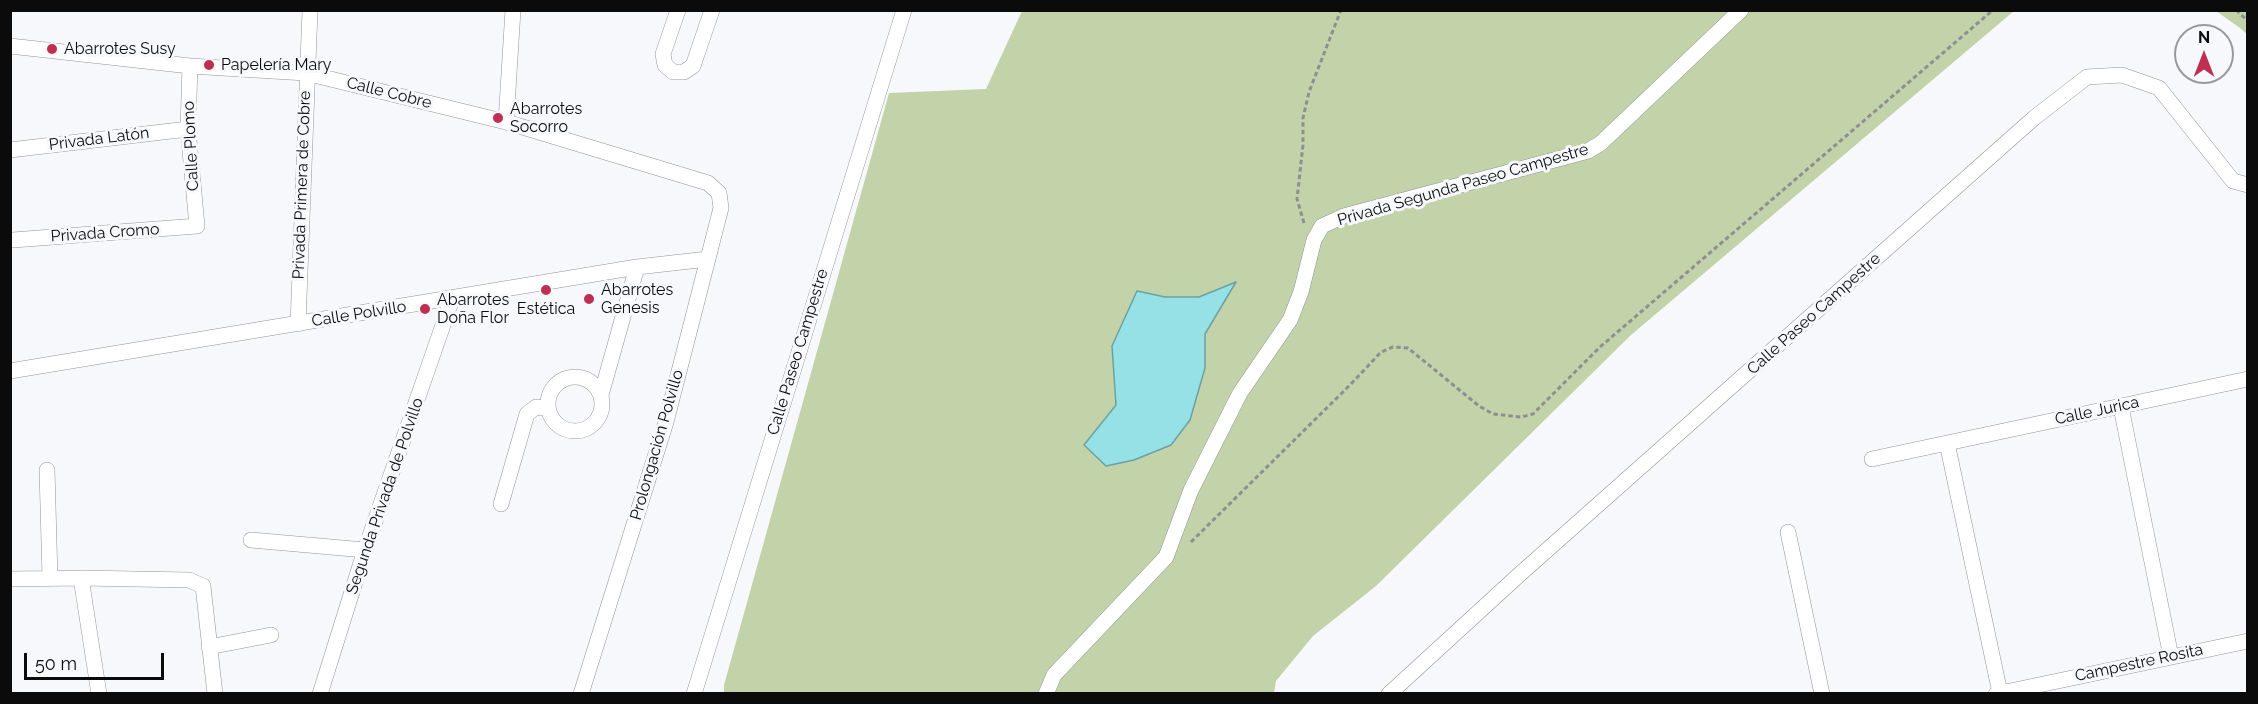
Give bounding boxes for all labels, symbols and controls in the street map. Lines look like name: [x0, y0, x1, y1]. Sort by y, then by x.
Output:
north arrow: [2174, 24, 2234, 84]
text: N: [2198, 28, 2210, 47]
place label: Abarrotes Susy: [64, 39, 176, 59]
marker: Abarrotes Susy: [45, 42, 59, 56]
place label: Papelería Mary: [221, 55, 331, 75]
marker: Papelería Mary: [202, 58, 216, 72]
street label: Calle Cobre: [344, 73, 434, 113]
street label: Privada Primera de Cobre: [289, 90, 315, 280]
place label: Abarrotes Socorro: [510, 99, 582, 137]
street label: Calle Plomo: [179, 101, 203, 191]
marker: Abarrotes Socorro: [491, 111, 505, 125]
street label: Privada Latón: [48, 123, 150, 155]
street label: Privada Segunda Paseo Campestre: [1335, 140, 1591, 230]
street label: Privada Cromo: [50, 220, 160, 246]
street label: Calle Paseo Campestre: [1743, 249, 1885, 379]
street label: Calle Paseo Campestre: [764, 267, 832, 437]
place label: Abarrotes Genesis: [601, 280, 673, 318]
marker: Estética: [539, 283, 553, 297]
place label: Abarrotes Doña Flor: [437, 290, 509, 328]
marker: Abarrotes Genesis: [582, 292, 596, 306]
street label: Calle Polvillo: [310, 297, 408, 331]
place label: Estética: [517, 299, 575, 319]
marker: Abarrotes Doña Flor: [418, 302, 432, 316]
street label: Prolongación Polvillo: [626, 368, 688, 522]
street label: Calle Jurica: [2053, 393, 2141, 429]
street label: Segunda Privada de Polvillo: [342, 395, 428, 597]
street label: Campestre Rosita: [2073, 640, 2205, 686]
scale bar: [27, 641, 166, 679]
text: 50 m: [35, 653, 77, 674]

